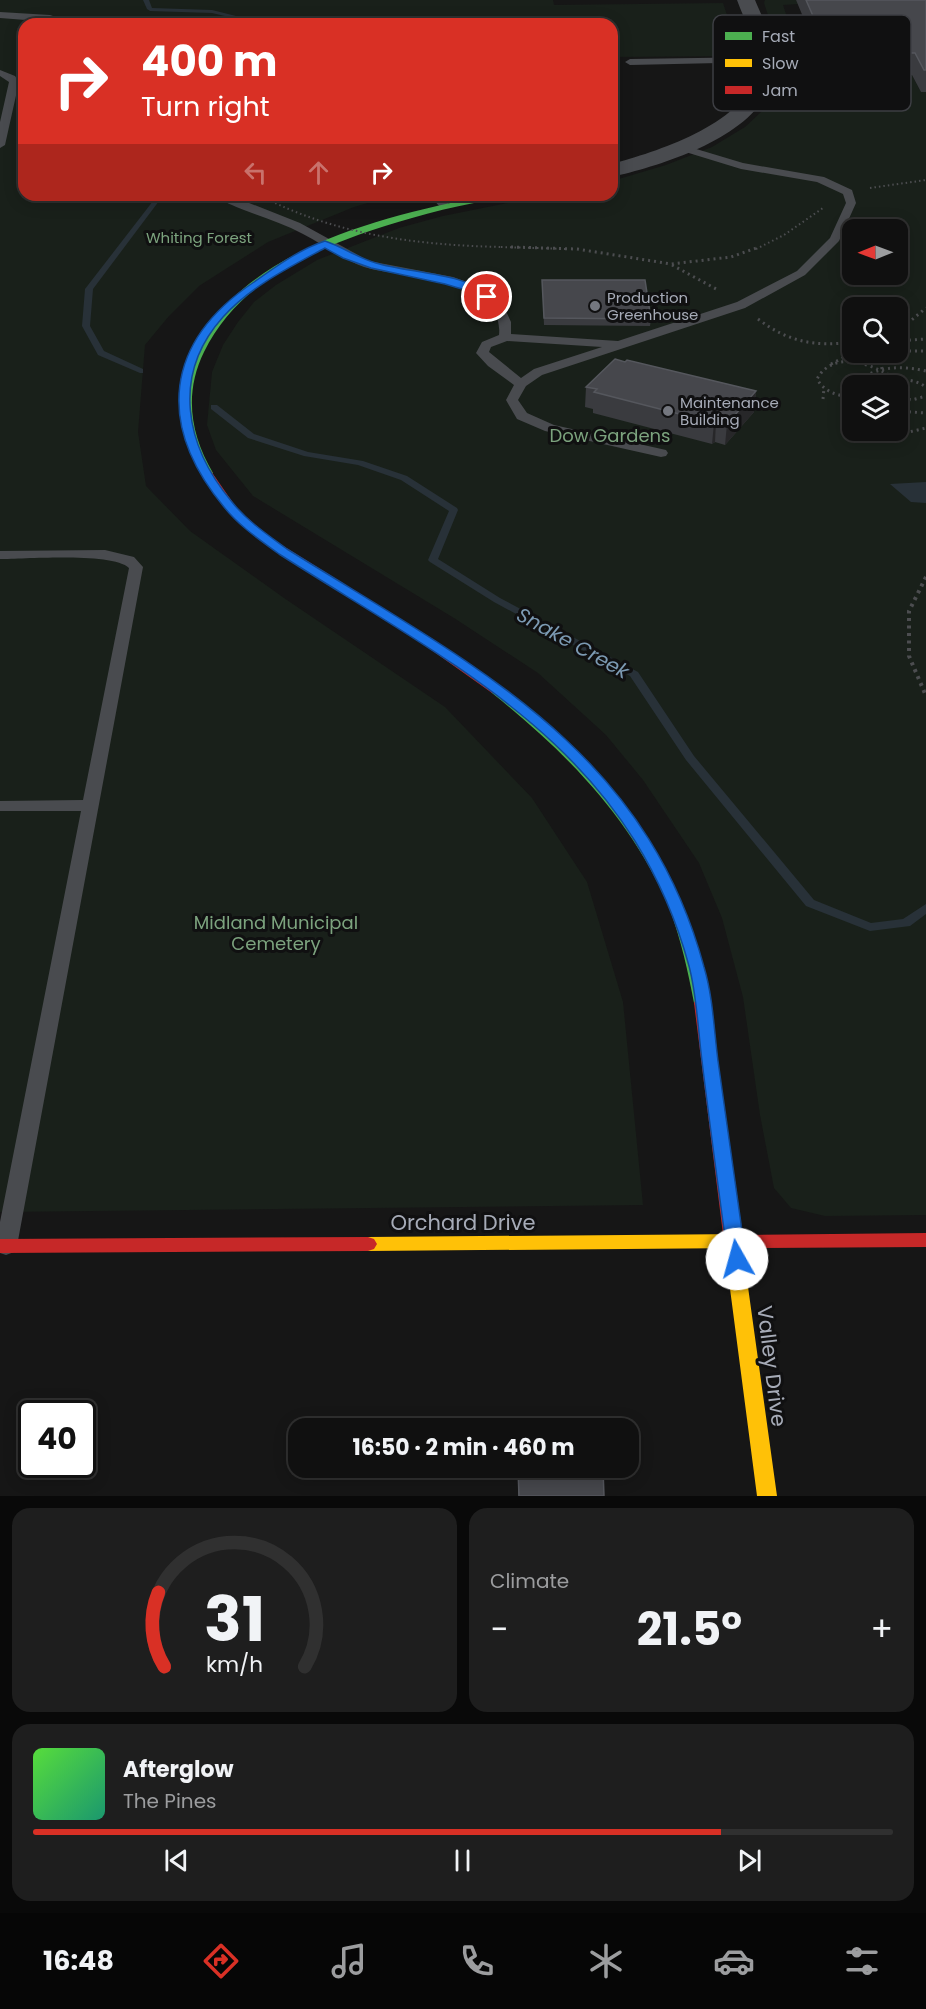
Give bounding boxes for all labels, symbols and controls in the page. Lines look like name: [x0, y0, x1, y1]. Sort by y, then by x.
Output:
legend: [713, 15, 911, 111]
text: Fast: [762, 25, 795, 48]
text: 400 m: [141, 32, 278, 91]
icon: right: [42, 42, 120, 120]
text: Slow: [762, 52, 799, 75]
text: Jam: [762, 79, 798, 102]
text: Turn right: [141, 88, 270, 125]
icon: left: [239, 156, 272, 189]
icon: ahead: [302, 156, 335, 189]
icon: right: [365, 156, 398, 189]
north arrow: [842, 219, 908, 285]
map controls: [842, 219, 908, 441]
park label: Whiting Forest: [146, 227, 252, 248]
pin: [461, 271, 512, 322]
icon: arrive: [470, 280, 503, 313]
place label: Production Greenhouse: [607, 287, 698, 325]
button: search: [842, 297, 908, 363]
marker: Production Greenhouse: [588, 299, 602, 313]
button: layers: [842, 375, 908, 441]
place label: Maintenance Building: [680, 392, 779, 430]
marker: Maintenance Building: [661, 404, 675, 418]
park label: Dow Gardens: [550, 423, 670, 448]
water label: Snake Creek: [512, 601, 636, 686]
park label: Midland Municipal Cemetery: [194, 910, 358, 956]
street label: Orchard Drive: [390, 1208, 536, 1237]
position arrow: [705, 1227, 769, 1291]
street label: Valley Drive: [750, 1304, 794, 1428]
speed limit sign: 40: [18, 1400, 96, 1478]
text: 16:50 · 2 min · 460 m: [352, 1432, 575, 1463]
text: Climate: [490, 1567, 569, 1595]
text: 31: [204, 1575, 265, 1663]
text: 21.5°: [637, 1598, 742, 1661]
text: −: [490, 1606, 508, 1653]
text: +: [870, 1606, 893, 1653]
text: km/h: [206, 1649, 263, 1680]
text: Afterglow: [123, 1754, 234, 1785]
text: The Pines: [123, 1787, 217, 1815]
icon: previous: [160, 1844, 193, 1877]
icon: pause: [446, 1844, 479, 1877]
icon: next: [733, 1844, 766, 1877]
icon: directions: [200, 1940, 242, 1982]
icon: music: [328, 1940, 370, 1982]
icon: phone: [456, 1940, 498, 1982]
icon: climate: [585, 1940, 627, 1982]
icon: car: [713, 1940, 755, 1982]
icon: filters: [841, 1940, 883, 1982]
text: 16:48: [43, 1942, 114, 1979]

